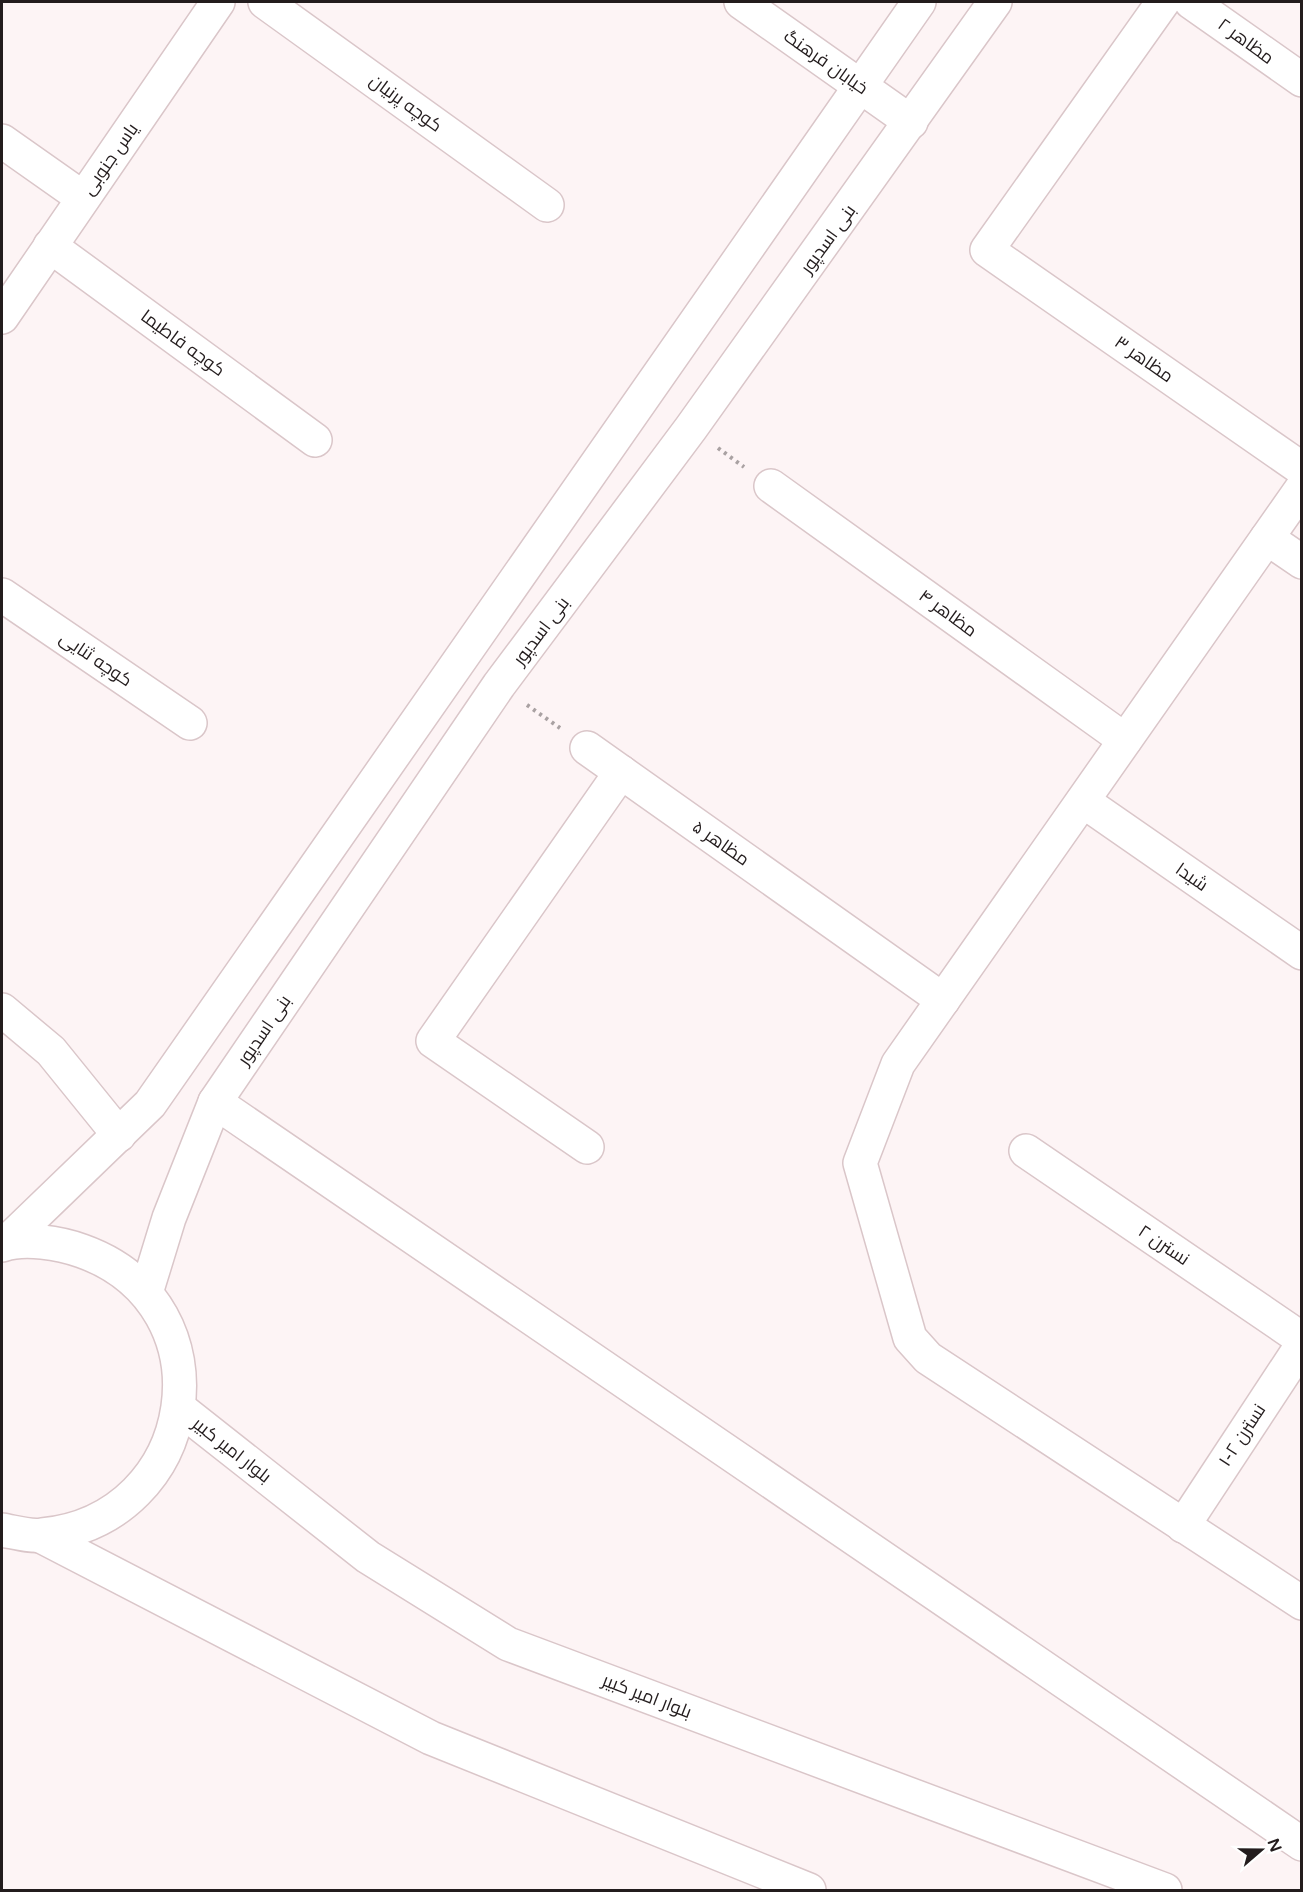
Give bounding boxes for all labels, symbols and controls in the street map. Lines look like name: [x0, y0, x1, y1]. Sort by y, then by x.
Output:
street label: مظاهر ۲: [1214, 13, 1278, 69]
street label: خیابان فرهنگ: [780, 25, 872, 99]
street label: کوچه پرنیان: [365, 69, 447, 137]
street label: یاس جنوبی: [77, 119, 143, 199]
street label: بنی اسدپور: [795, 200, 861, 279]
street label: کوچه فاطیما: [136, 305, 230, 382]
street label: مظاهر ۳: [1110, 331, 1178, 387]
street label: مظاهر ۴: [915, 584, 981, 642]
street label: بنی اسدپور: [508, 592, 575, 671]
street label: کوچه ثنایی: [55, 627, 136, 692]
street label: مظاهر ۵: [688, 815, 754, 871]
street label: شیدا: [1171, 858, 1213, 896]
street label: بنی اسدپور: [232, 991, 296, 1071]
street label: نسترن ۲: [1134, 1220, 1194, 1270]
street label: نسترن ۲-۱: [1214, 1400, 1270, 1470]
street label: بلوار امیر کبیر: [187, 1412, 276, 1488]
street label: بلوار امیر کبیر: [598, 1669, 695, 1723]
north arrow: [1231, 1820, 1291, 1880]
text: N: [1263, 1836, 1286, 1855]

